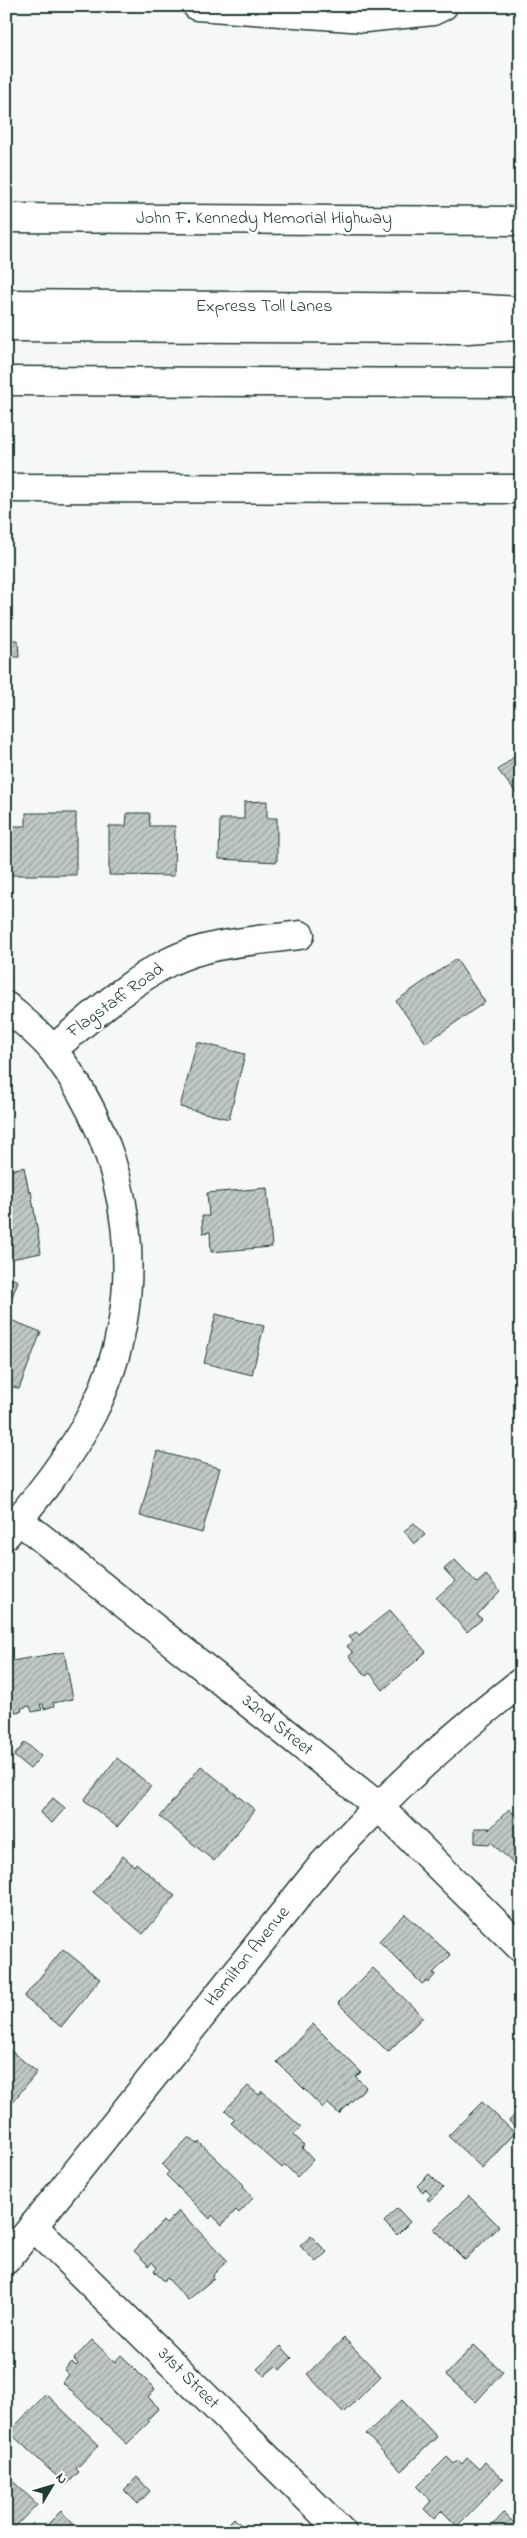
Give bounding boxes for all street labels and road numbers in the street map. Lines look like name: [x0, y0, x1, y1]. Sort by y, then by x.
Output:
street label: John F. Kennedy Memorial Highway: [136, 206, 392, 233]
street label: Express Toll Lanes: [196, 294, 332, 320]
street label: Flagstaff Road: [61, 957, 170, 1046]
street label: 32nd Street: [236, 1689, 318, 1763]
street label: Hamilton Avenue: [199, 1900, 297, 2013]
street label: 31st Street: [151, 2342, 225, 2416]

